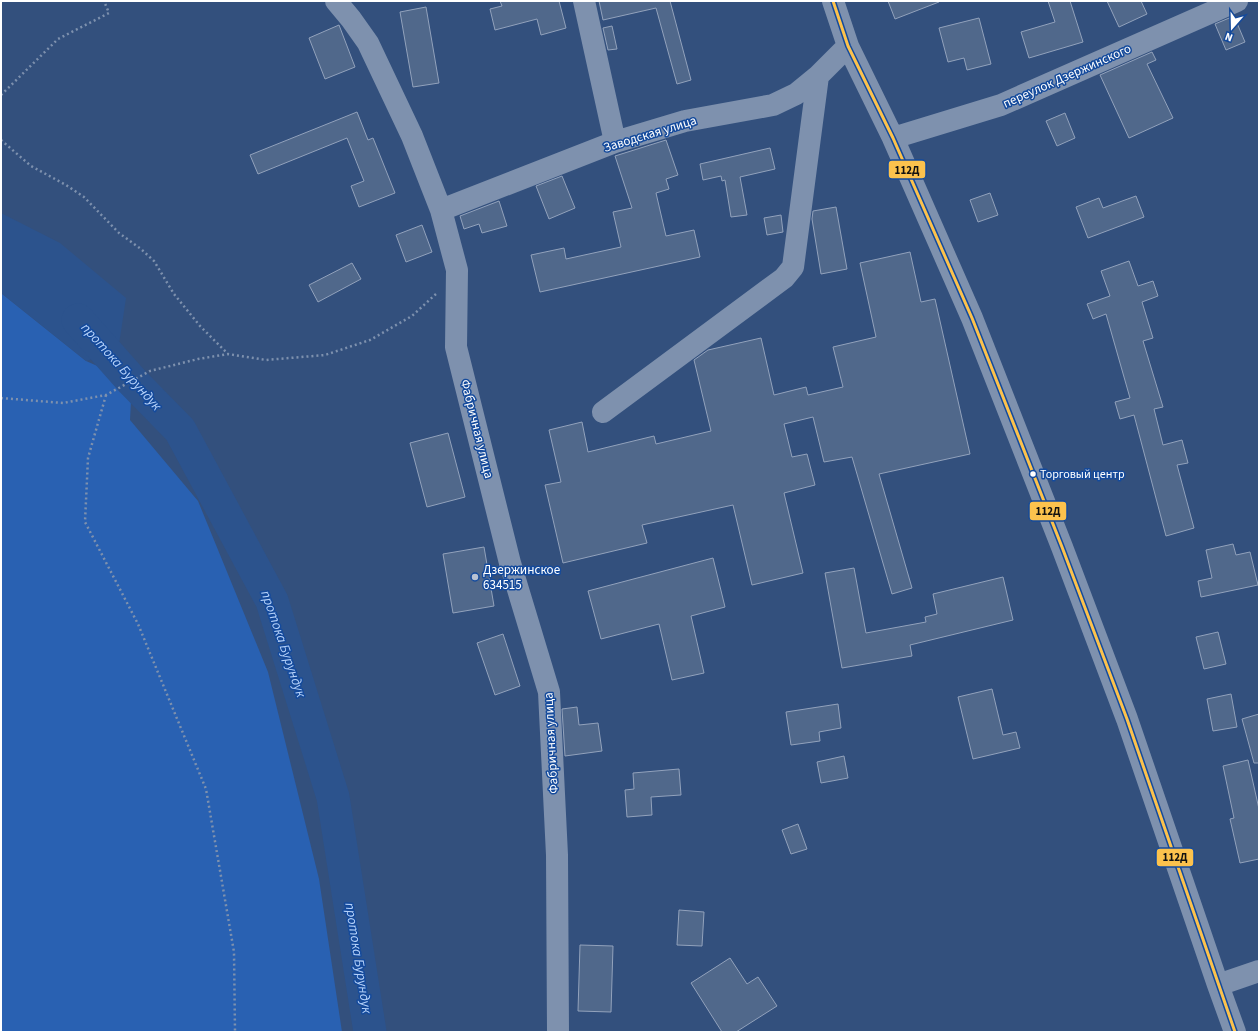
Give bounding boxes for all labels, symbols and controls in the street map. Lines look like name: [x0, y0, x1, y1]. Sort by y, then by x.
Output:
north arrow: [1212, 8, 1252, 48]
text: N: [1223, 29, 1235, 45]
street label: переулок Дзержинского: [1000, 40, 1134, 112]
street label: Заводская улица: [601, 111, 699, 157]
line badge: 112Д: [888, 160, 926, 179]
text: 112Д: [895, 163, 920, 178]
water label: протока Бурундук: [76, 319, 166, 416]
street label: Фабричная улица: [456, 378, 498, 480]
place label: Торговый центр: [1040, 466, 1125, 483]
marker: Торговый центр: [1028, 469, 1038, 479]
line badge: 112Д: [1029, 501, 1067, 521]
text: 112Д: [1036, 504, 1061, 519]
place label: Дзержинское 634515: [483, 561, 560, 594]
marker: Дзержинское 634515: [470, 572, 480, 582]
water label: протока Бурундук: [255, 588, 311, 701]
street label: Фабричная улица: [539, 692, 563, 794]
line badge: 112Д: [1156, 848, 1194, 867]
text: 112Д: [1163, 850, 1188, 865]
water label: протока Бурундук: [339, 901, 377, 1015]

